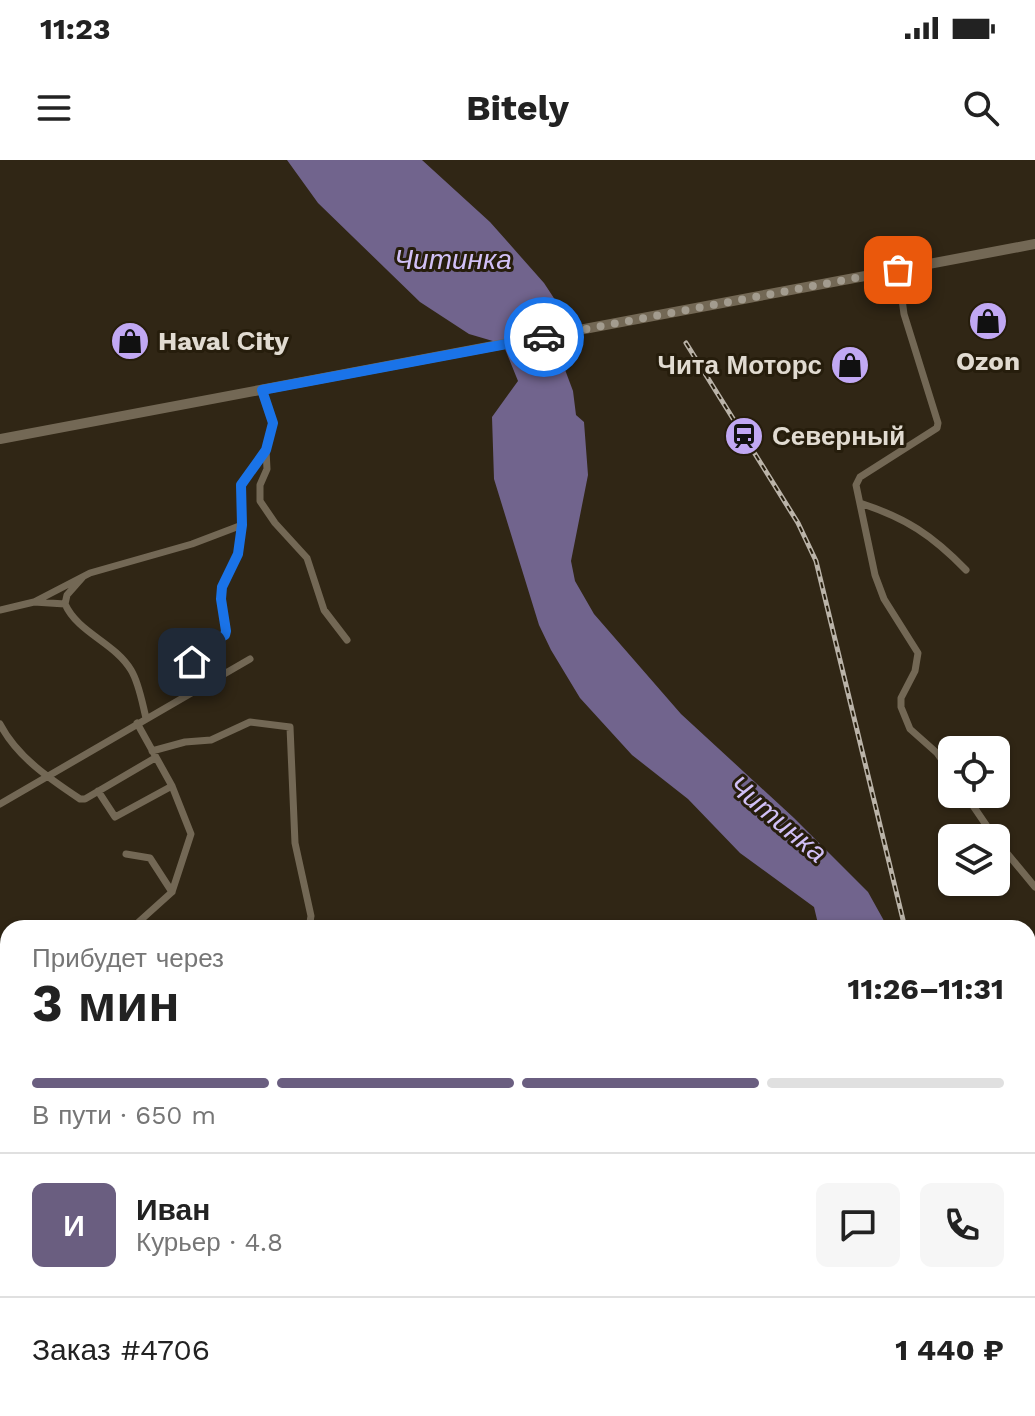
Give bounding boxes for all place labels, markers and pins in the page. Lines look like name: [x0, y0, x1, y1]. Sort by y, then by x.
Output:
pin: [864, 236, 932, 304]
shop icon: Ozon: [967, 300, 1009, 342]
shop icon: Haval Сity: [109, 320, 151, 362]
place label: Haval Сity: [158, 326, 289, 356]
shop icon: Чита Моторс: [829, 344, 871, 386]
place label: Ozon: [956, 346, 1020, 376]
place label: Чита Моторс: [658, 350, 822, 380]
station icon: Северный: [723, 415, 765, 457]
place label: Северный: [772, 421, 905, 451]
pin: [158, 628, 226, 696]

